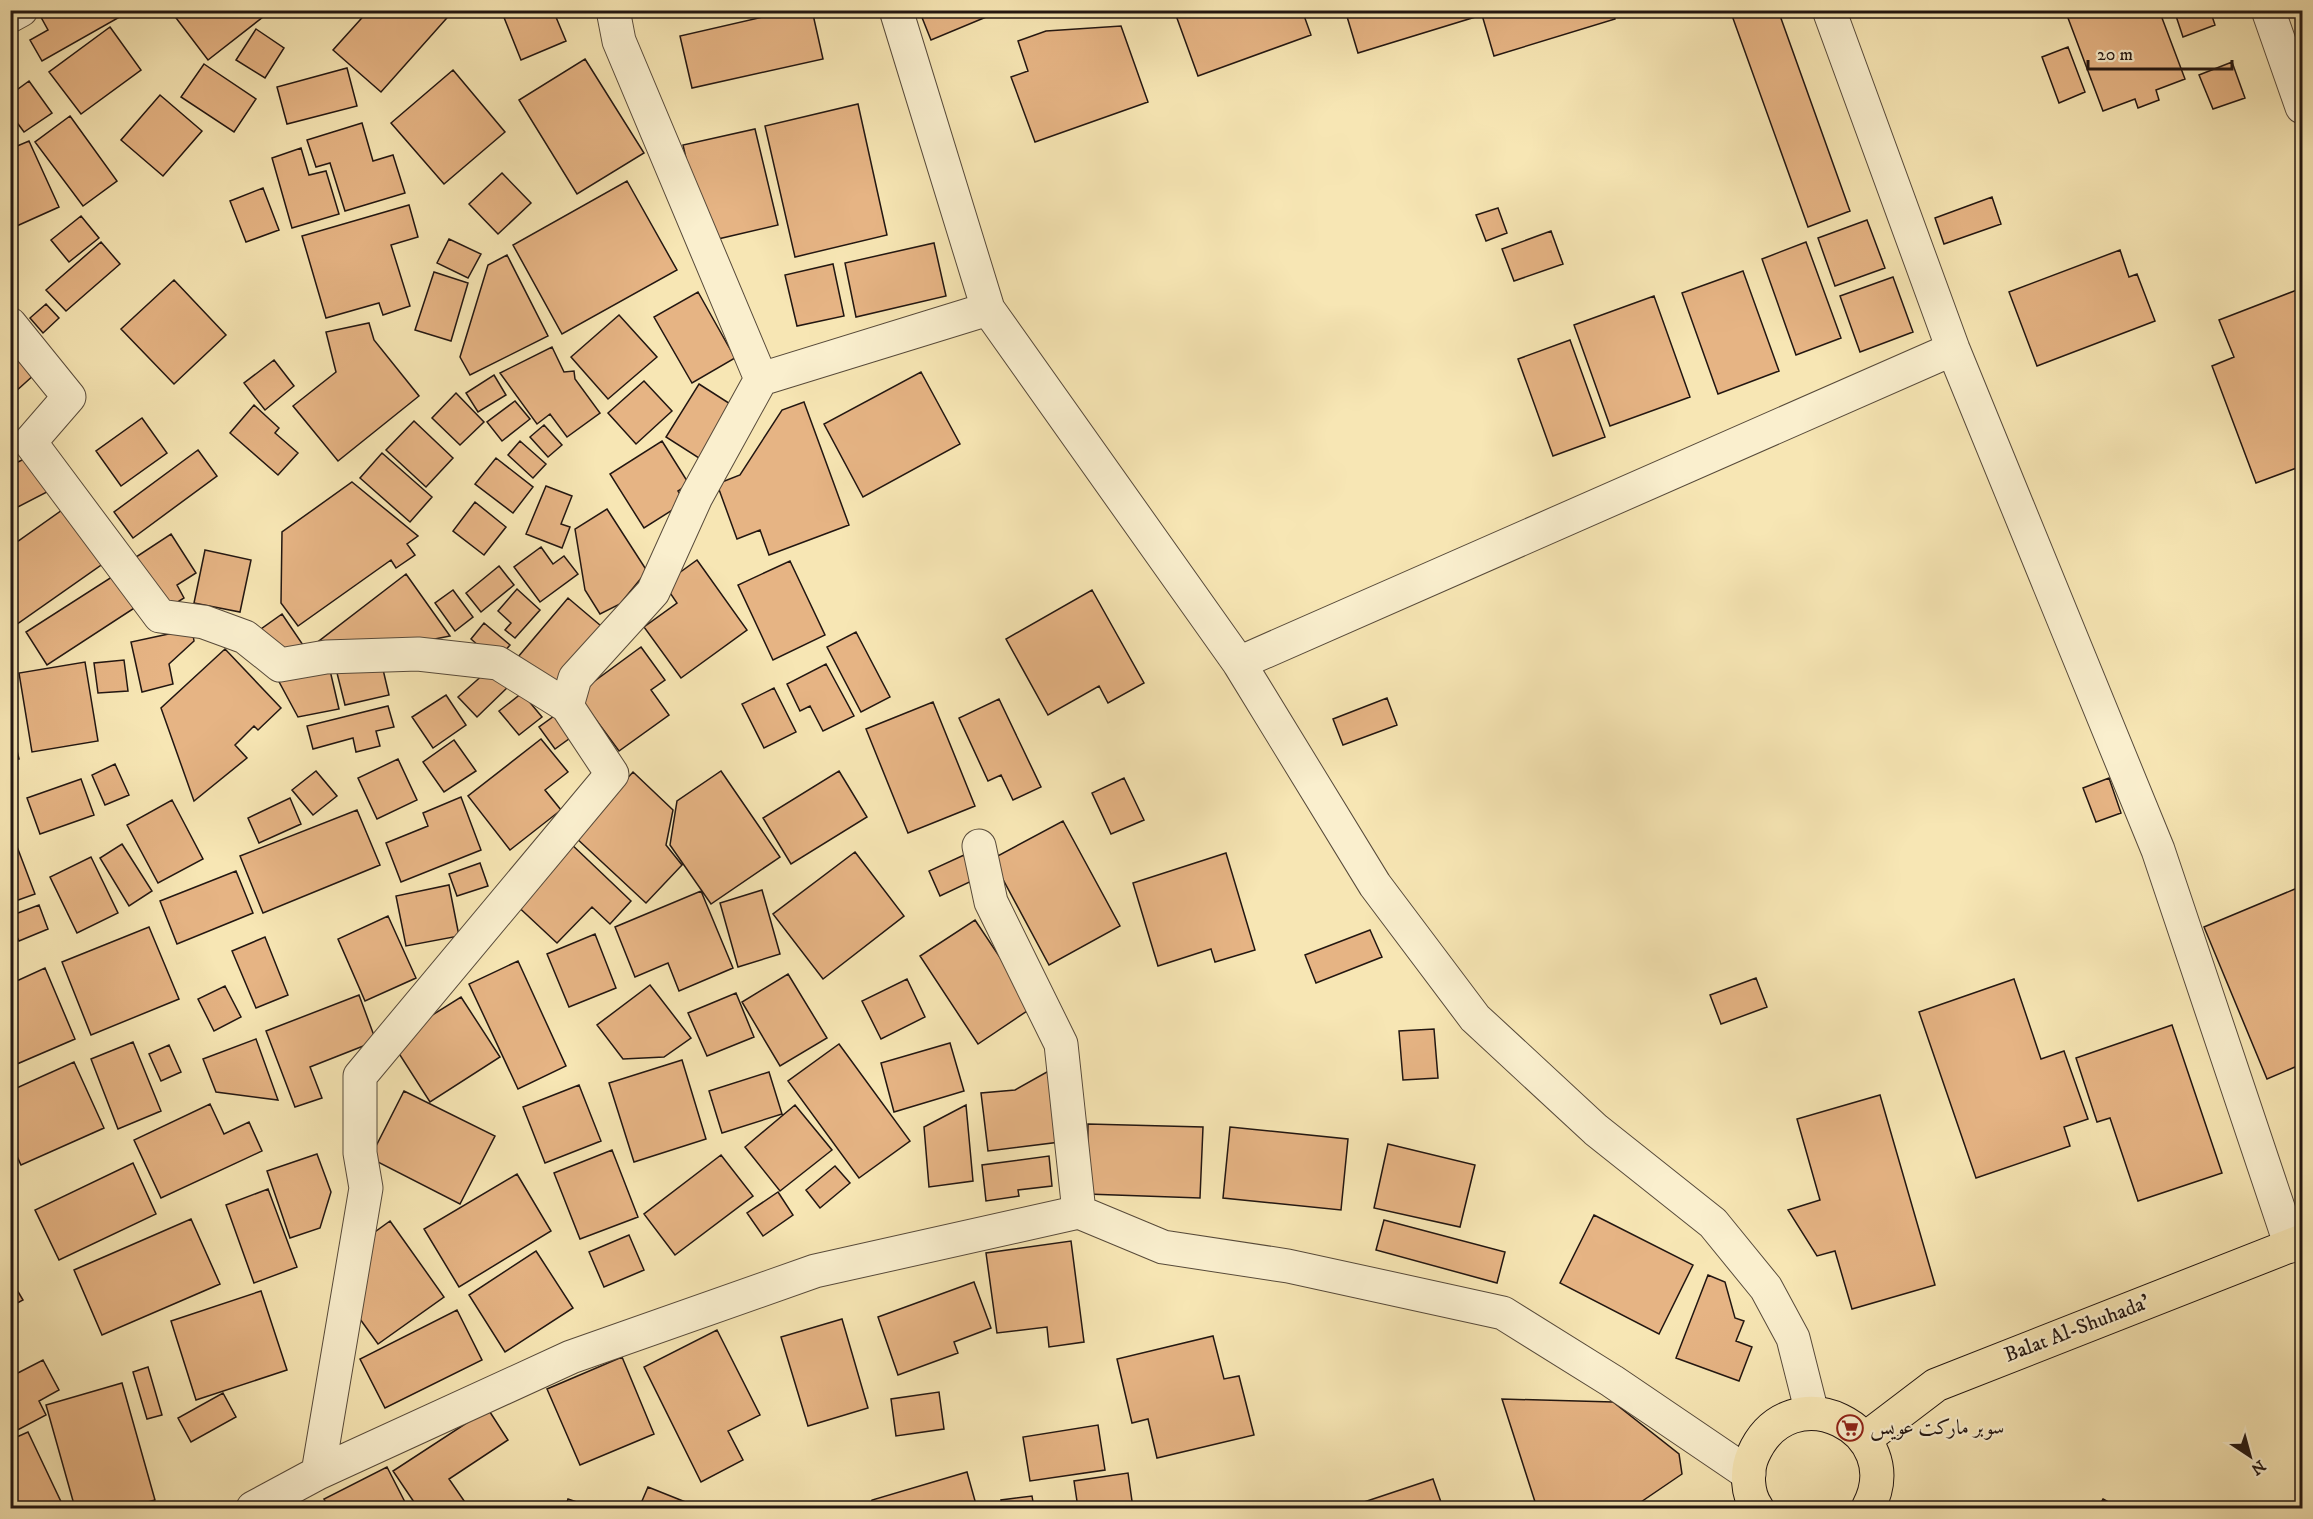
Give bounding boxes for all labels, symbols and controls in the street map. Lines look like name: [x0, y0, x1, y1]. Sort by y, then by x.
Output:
scale bar: [2088, 33, 2232, 71]
text: 20 m: [2097, 44, 2133, 66]
street label: Balat Al-Shuhada': [2001, 1289, 2153, 1369]
supermarket icon: سوبر ماركت عويس: [1835, 1413, 1865, 1443]
place label: سوبر ماركت عويس: [1870, 1415, 2004, 1441]
north arrow: [2220, 1426, 2280, 1486]
text: N: [2247, 1455, 2269, 1479]

